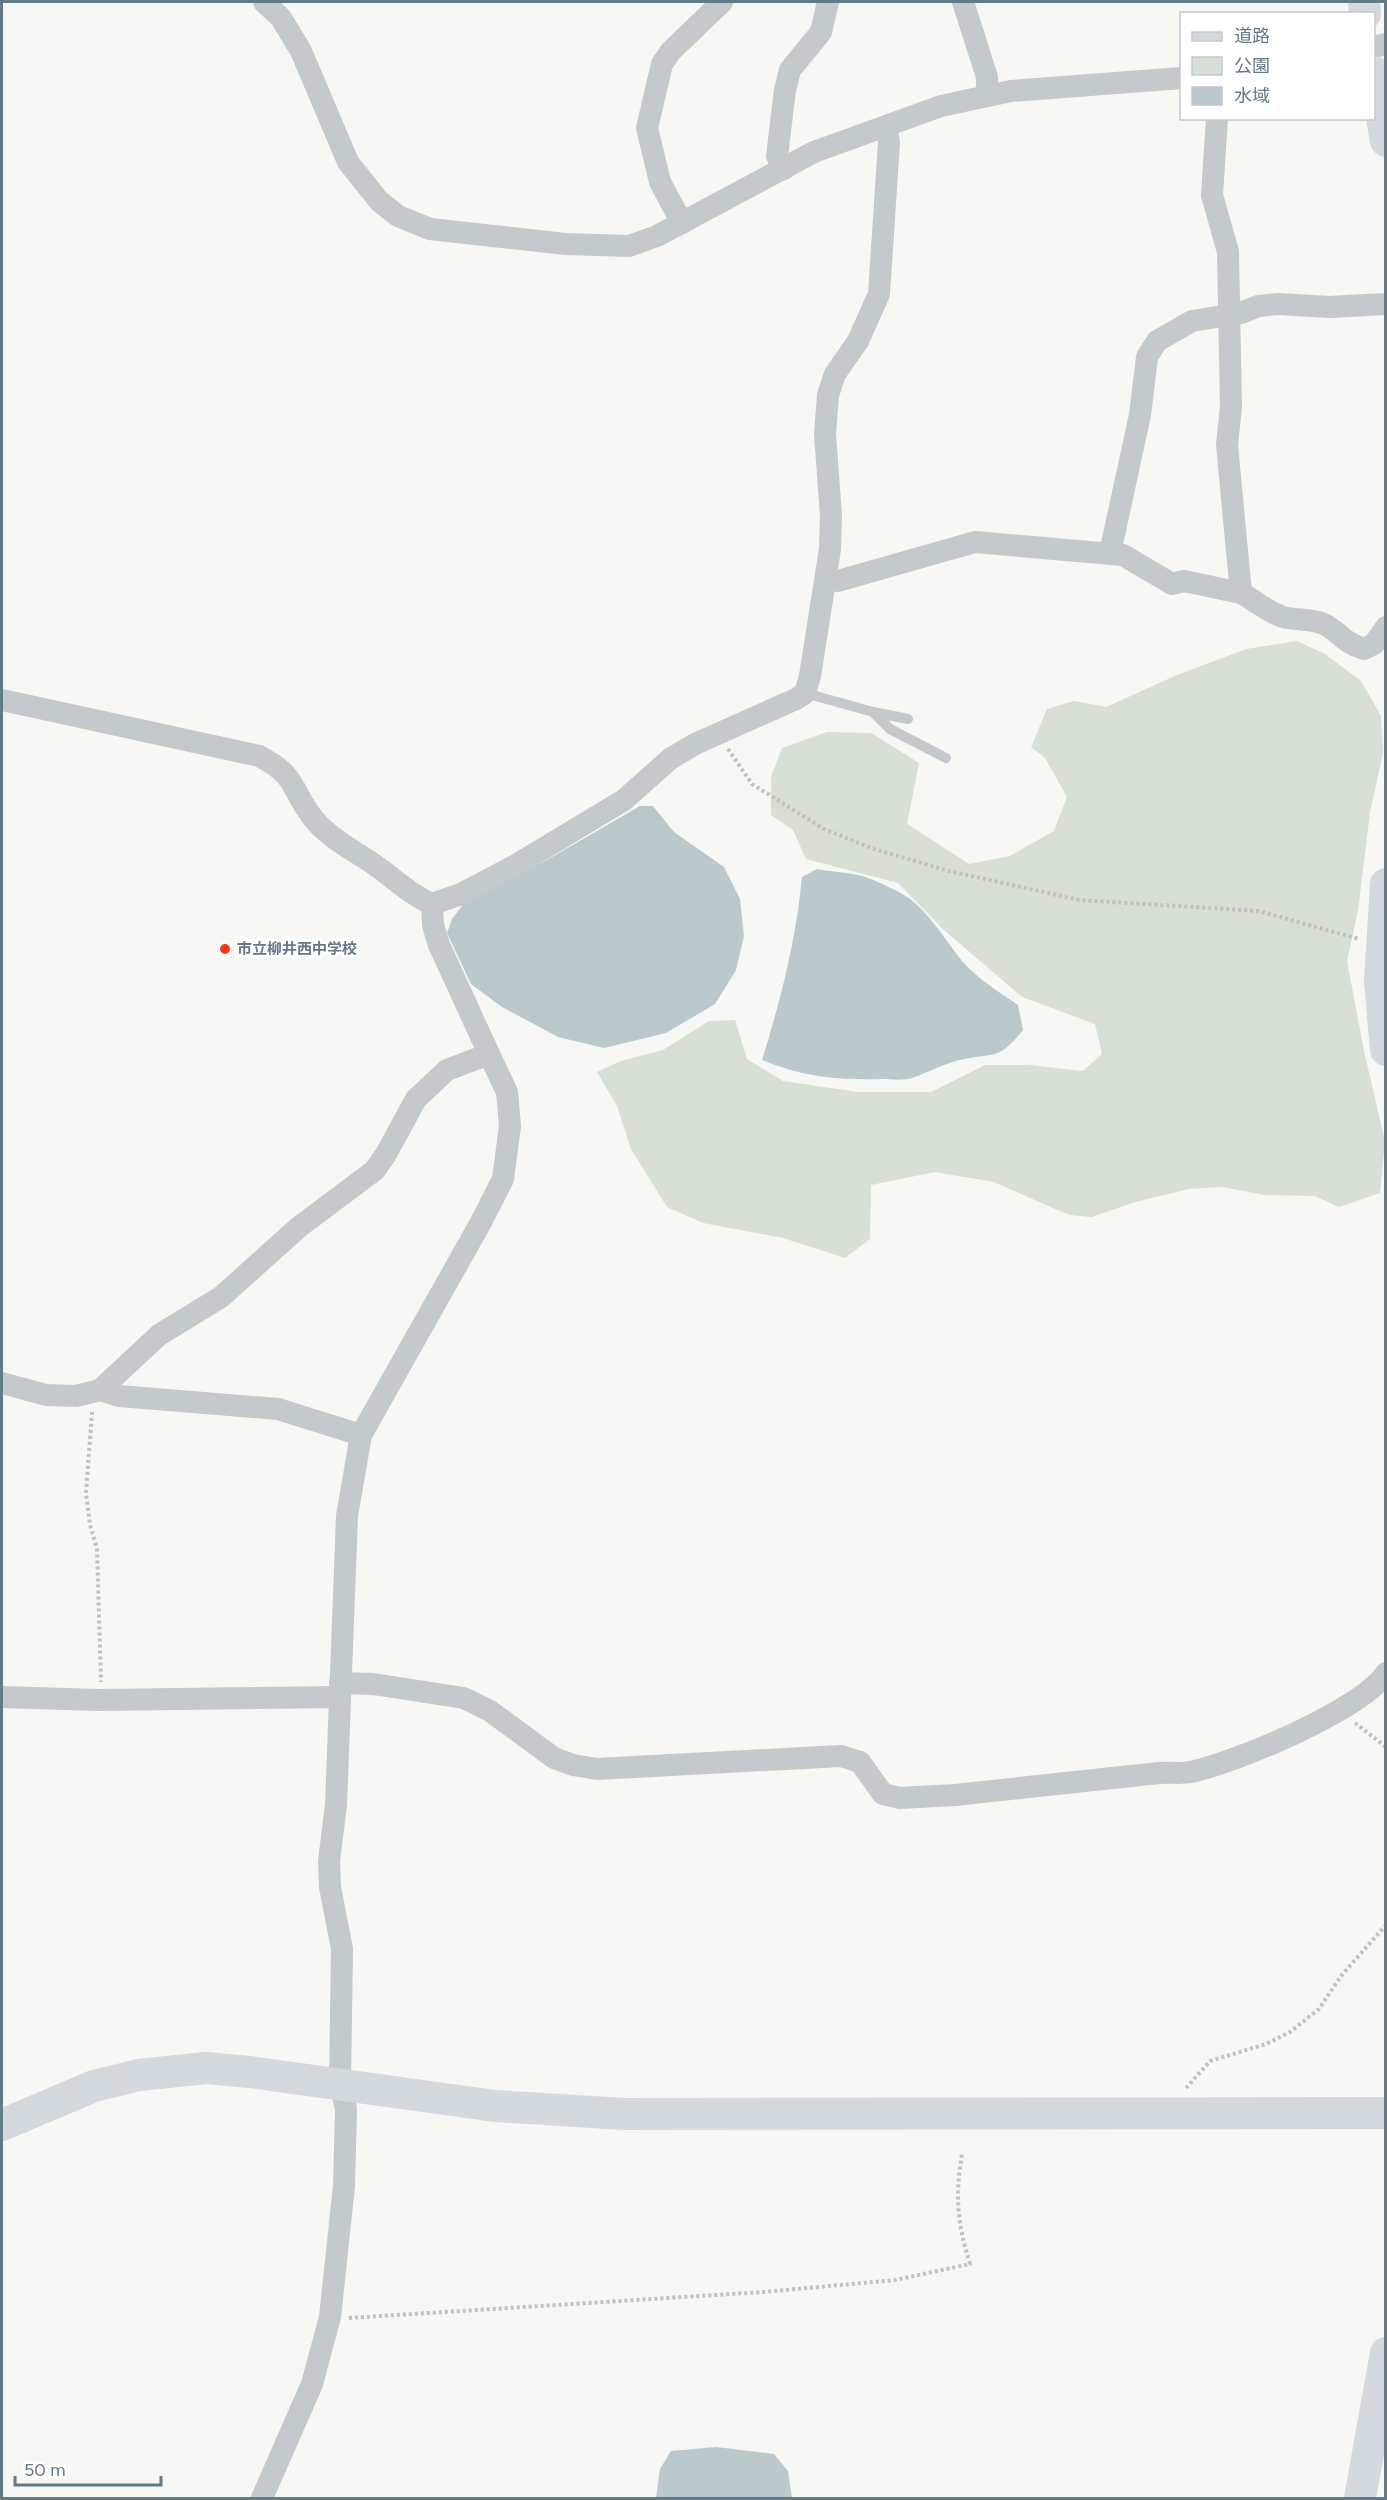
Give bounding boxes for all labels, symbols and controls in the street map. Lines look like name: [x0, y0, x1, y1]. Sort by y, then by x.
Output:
legend: [1180, 12, 1375, 120]
text: 道路: [1234, 25, 1270, 47]
text: 公園: [1234, 55, 1270, 77]
text: 水域: [1234, 85, 1270, 107]
place label: 市立柳井西中学校: [237, 940, 357, 958]
marker: 市立柳井西中学校: [218, 942, 232, 956]
scale bar: [15, 2449, 160, 2487]
text: 50 m: [24, 2459, 66, 2481]

